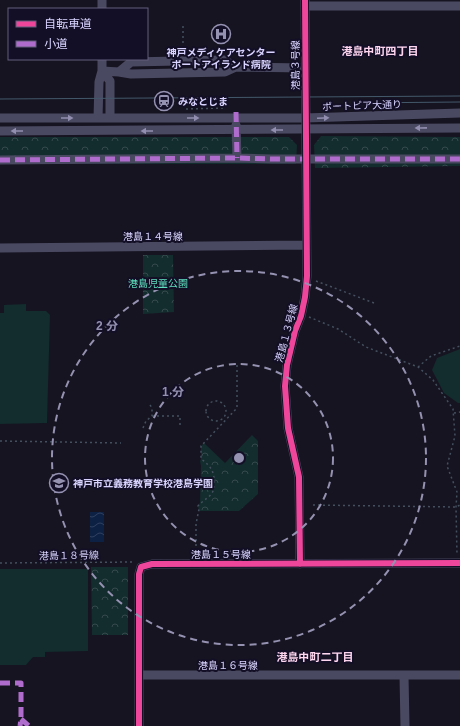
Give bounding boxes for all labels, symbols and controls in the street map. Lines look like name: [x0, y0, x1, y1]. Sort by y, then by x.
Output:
legend: [8, 8, 148, 60]
text: 自転車道: [44, 17, 92, 31]
hospital icon: 神戸メディケアセンター ポートアイランド病院: [210, 23, 232, 45]
text: 小道: [44, 37, 68, 51]
street label: 港島３号線: [290, 40, 301, 90]
district label: 港島中町四丁目: [342, 45, 419, 57]
place label: 神戸メディケアセンター ポートアイランド病院: [166, 47, 276, 70]
station icon: みなとじま: [153, 90, 175, 112]
place label: みなとじま: [178, 96, 228, 107]
street label: ポートピア大通り: [322, 99, 402, 112]
one-way arrow: [317, 114, 329, 121]
one-way arrow: [61, 115, 74, 121]
one-way arrow: [187, 115, 200, 121]
one-way arrow: [414, 125, 427, 131]
one-way arrow: [141, 127, 153, 134]
one-way arrow: [270, 127, 283, 133]
one-way arrow: [10, 128, 23, 134]
street label: 港島１４号線: [123, 231, 183, 242]
park label: 港島児童公園: [128, 278, 188, 289]
street label: 港島１３号線: [273, 303, 300, 364]
text: 2 分: [96, 319, 118, 333]
text: 1 分: [162, 385, 184, 399]
centre of rings: [232, 451, 246, 465]
school or university icon: 神戸市立義務教育学校港島学園: [48, 472, 70, 494]
place label: 神戸市立義務教育学校港島学園: [73, 478, 213, 489]
street label: 港島１８号線: [39, 549, 99, 562]
street label: 港島１５号線: [191, 549, 251, 560]
district label: 港島中町二丁目: [277, 651, 354, 663]
street label: 港島１６号線: [198, 660, 258, 671]

